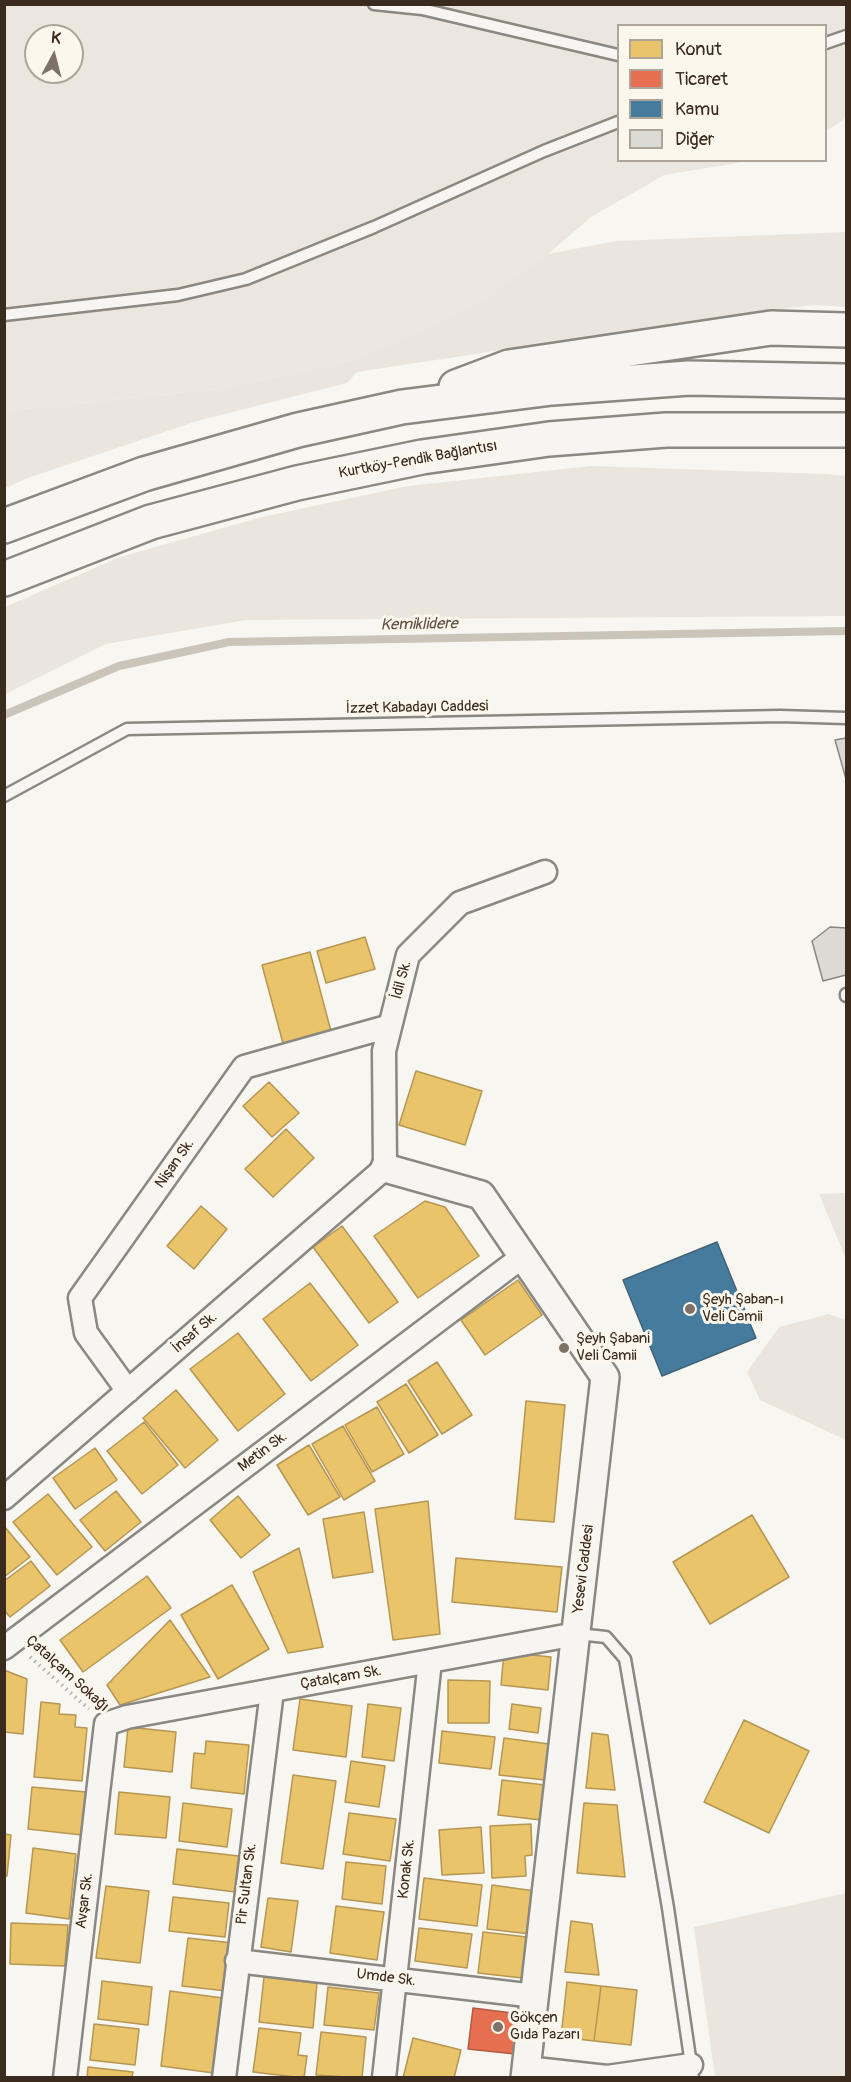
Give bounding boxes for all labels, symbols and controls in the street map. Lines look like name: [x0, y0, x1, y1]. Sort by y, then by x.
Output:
north arrow: [24, 24, 84, 84]
legend: [617, 24, 827, 162]
text: K: [50, 28, 62, 49]
text: Konut: [675, 38, 722, 61]
text: Ticaret: [675, 68, 728, 91]
text: Kamu: [675, 98, 719, 121]
text: Diğer: [675, 128, 714, 151]
street label: Kurtköy-Pendik Bağlantısı: [337, 437, 499, 483]
water label: Kemiklidere: [380, 615, 458, 635]
street label: İzzet Kabadayı Caddesi: [345, 698, 489, 718]
street label: İdil Sk.: [388, 959, 416, 1001]
street label: Nişan Sk.: [152, 1136, 198, 1192]
place label: Şeyh Şaban-ı Veli Camii: [702, 1291, 784, 1326]
marker: Şeyh Şaban-ı Veli Camii: [683, 1302, 697, 1316]
street label: İnsaf Sk.: [169, 1309, 221, 1357]
place label: Şeyh Şabani Veli Camii: [576, 1330, 650, 1365]
marker: Şeyh Şabani Veli Camii: [557, 1341, 571, 1355]
street label: Metin Sk.: [235, 1428, 291, 1476]
street label: Yesevi Caddesi: [570, 1524, 598, 1614]
street label: Çatalçam Sokağı: [22, 1632, 112, 1716]
street label: Çatalçam Sk.: [299, 1662, 383, 1694]
street label: Konak Sk.: [395, 1838, 419, 1900]
street label: Pir Sultan Sk.: [233, 1842, 261, 1926]
street label: Avşar Sk.: [73, 1872, 97, 1930]
street label: Umde Sk.: [355, 1965, 417, 1991]
place label: Gökçen Gıda Pazarı: [510, 2009, 580, 2044]
marker: Gökçen Gıda Pazarı: [491, 2020, 505, 2034]

